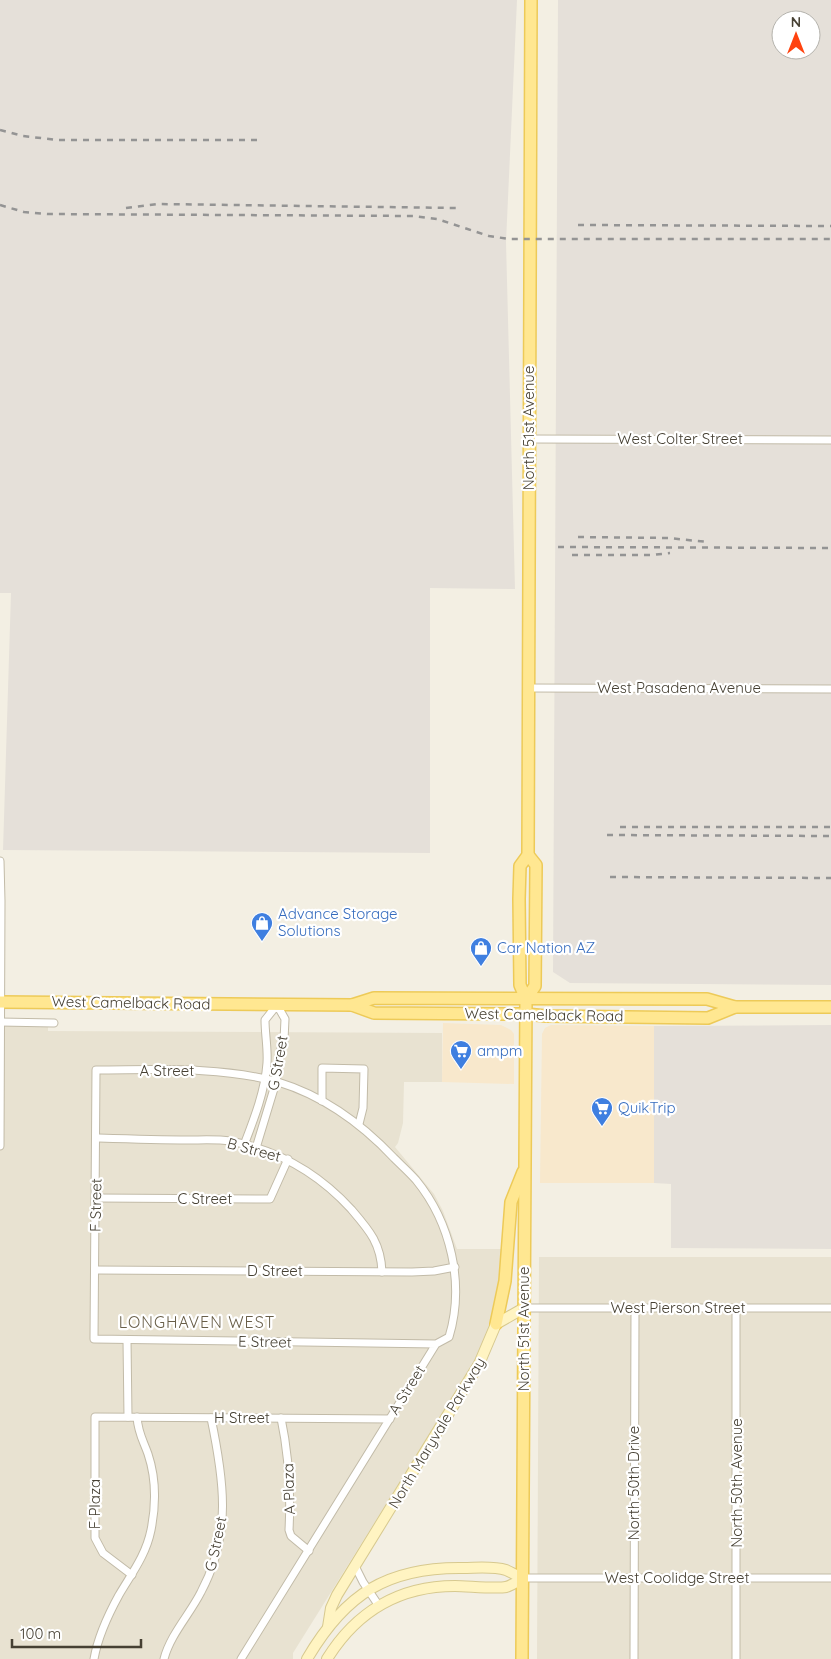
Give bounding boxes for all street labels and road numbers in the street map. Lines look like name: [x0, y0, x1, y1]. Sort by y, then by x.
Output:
street label: North 51st Avenue: [519, 366, 538, 490]
street label: West Colter Street: [617, 429, 743, 448]
street label: West Pasadena Avenue: [597, 678, 761, 697]
street label: West Camelback Road: [51, 992, 211, 1013]
street label: West Camelback Road: [464, 1004, 624, 1025]
street label: G Street: [263, 1034, 292, 1092]
street label: A Street: [140, 1061, 194, 1080]
street label: B Street: [225, 1133, 283, 1166]
street label: F Street: [86, 1178, 105, 1232]
street label: C Street: [178, 1189, 232, 1208]
street label: D Street: [247, 1261, 303, 1280]
street label: North 51st Avenue: [514, 1267, 533, 1391]
street label: West Pierson Street: [610, 1298, 746, 1317]
street label: E Street: [238, 1332, 292, 1351]
street label: North Maryvale Parkway: [384, 1354, 489, 1512]
street label: A Street: [384, 1361, 429, 1418]
street label: H Street: [214, 1408, 270, 1427]
street label: North 50th Avenue: [727, 1418, 746, 1548]
street label: North 50th Drive: [624, 1426, 643, 1540]
street label: A Plaza: [278, 1463, 299, 1515]
street label: F Plaza: [85, 1479, 104, 1529]
street label: G Street: [200, 1515, 231, 1573]
street label: West Coolidge Street: [604, 1568, 750, 1587]

